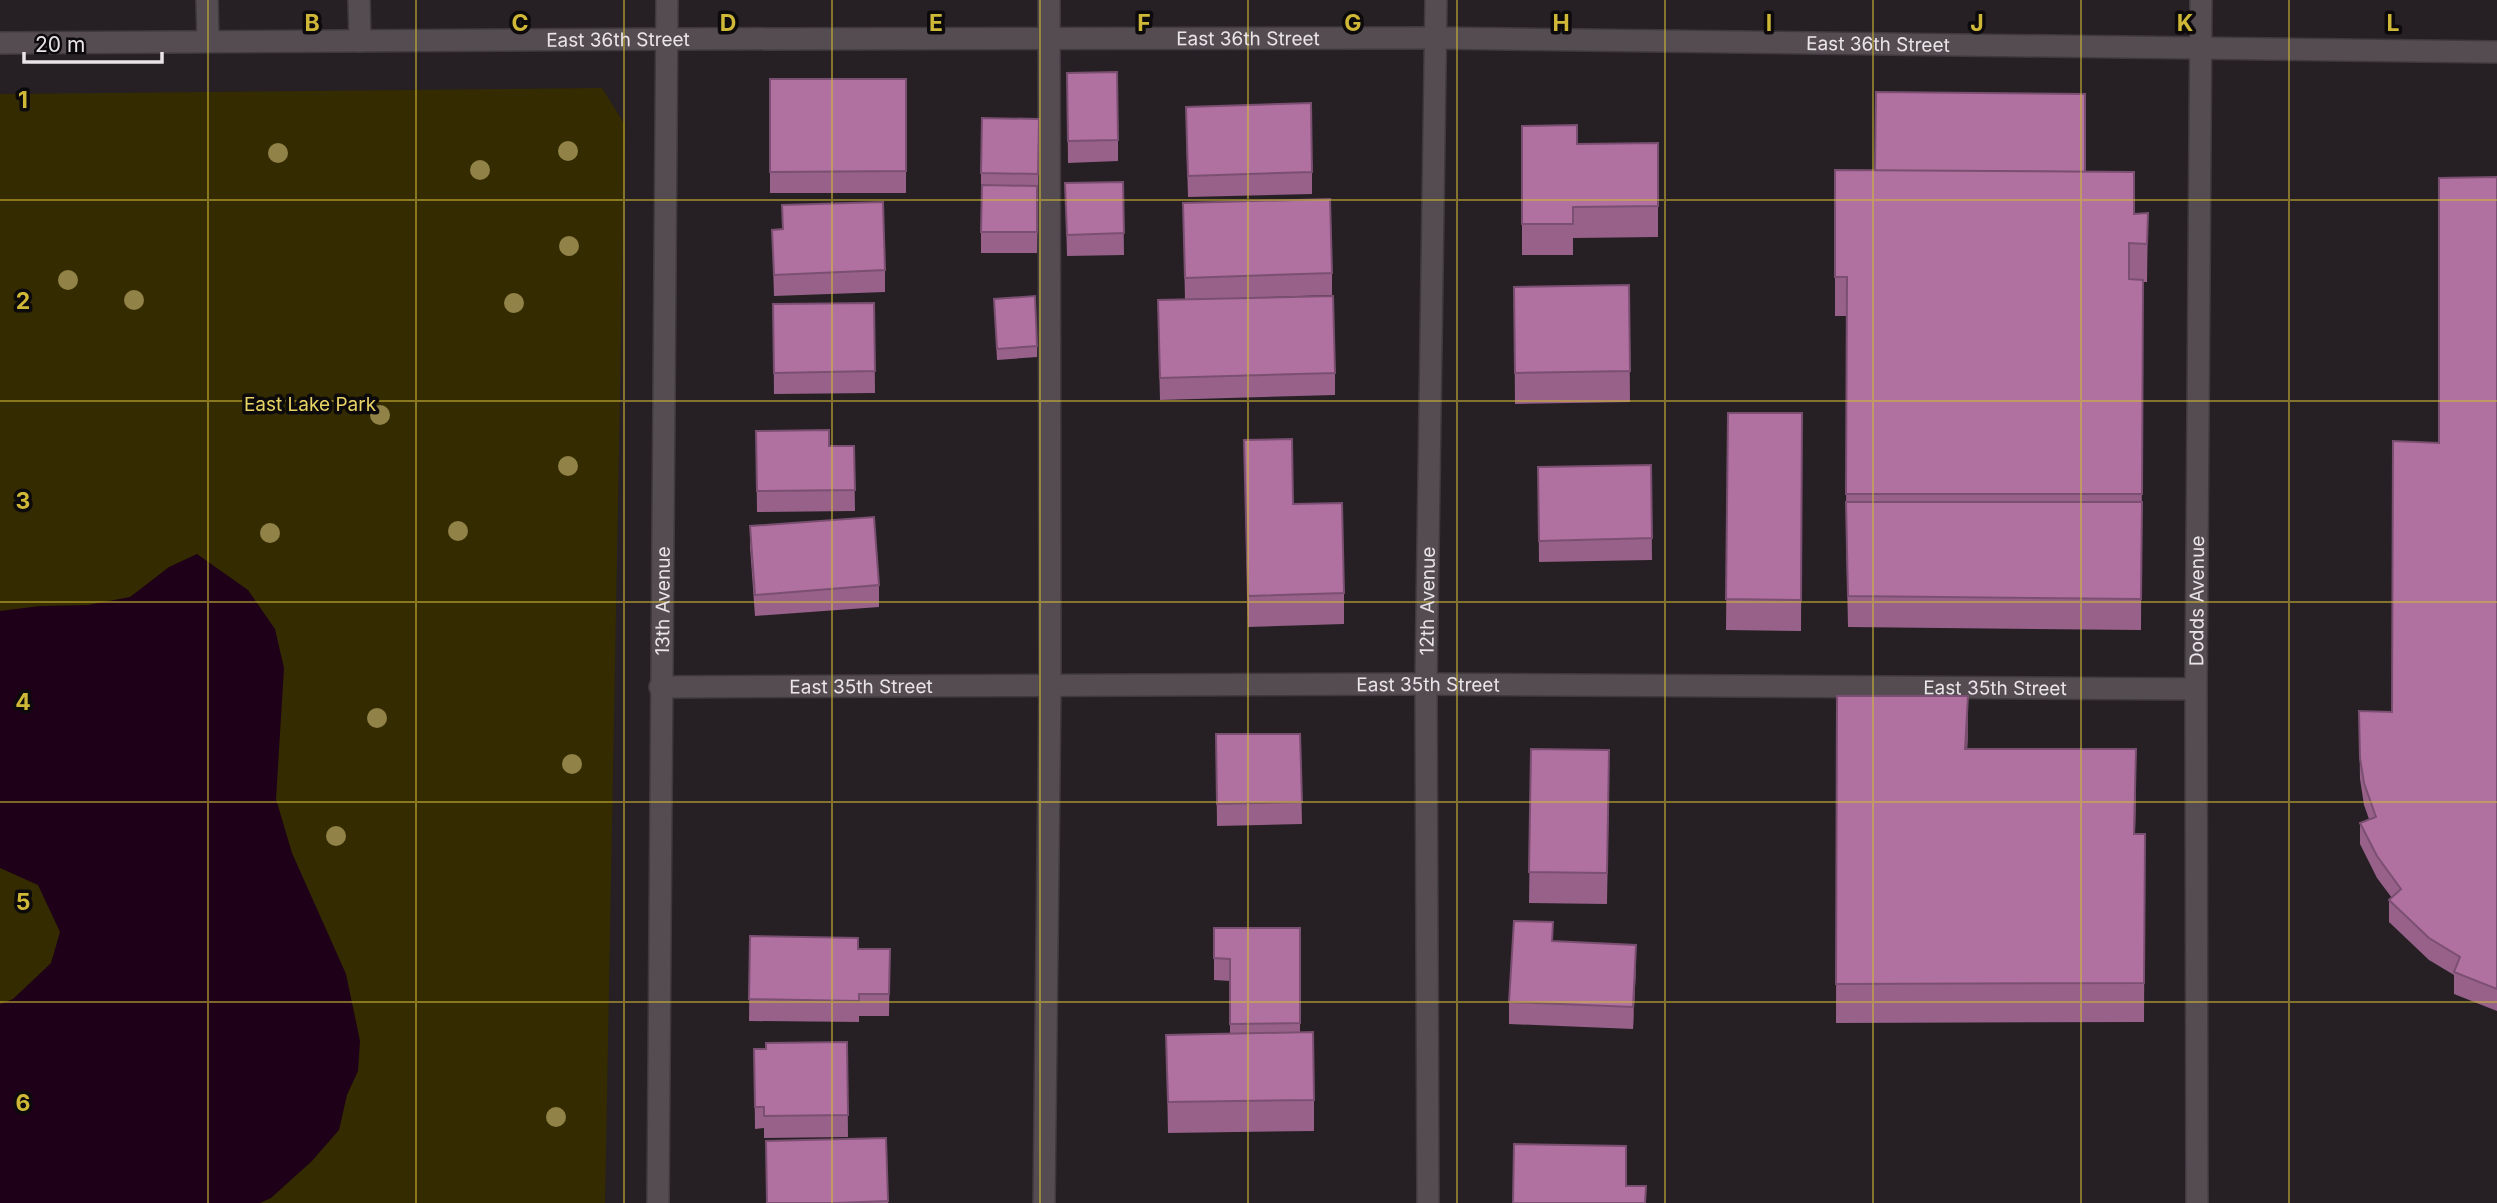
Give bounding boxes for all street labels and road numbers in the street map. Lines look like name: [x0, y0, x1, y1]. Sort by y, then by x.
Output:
street label: East 36th Street: [1176, 27, 1320, 50]
street label: East 36th Street: [546, 28, 690, 52]
street label: East 36th Street: [1806, 32, 1950, 57]
street label: Dodds Avenue: [2185, 536, 2209, 666]
street label: 13th Avenue: [651, 546, 675, 656]
street label: 12th Avenue: [1415, 546, 1440, 656]
street label: East 35th Street: [1356, 673, 1500, 696]
street label: East 35th Street: [789, 675, 933, 698]
street label: East 35th Street: [1923, 676, 2067, 700]

